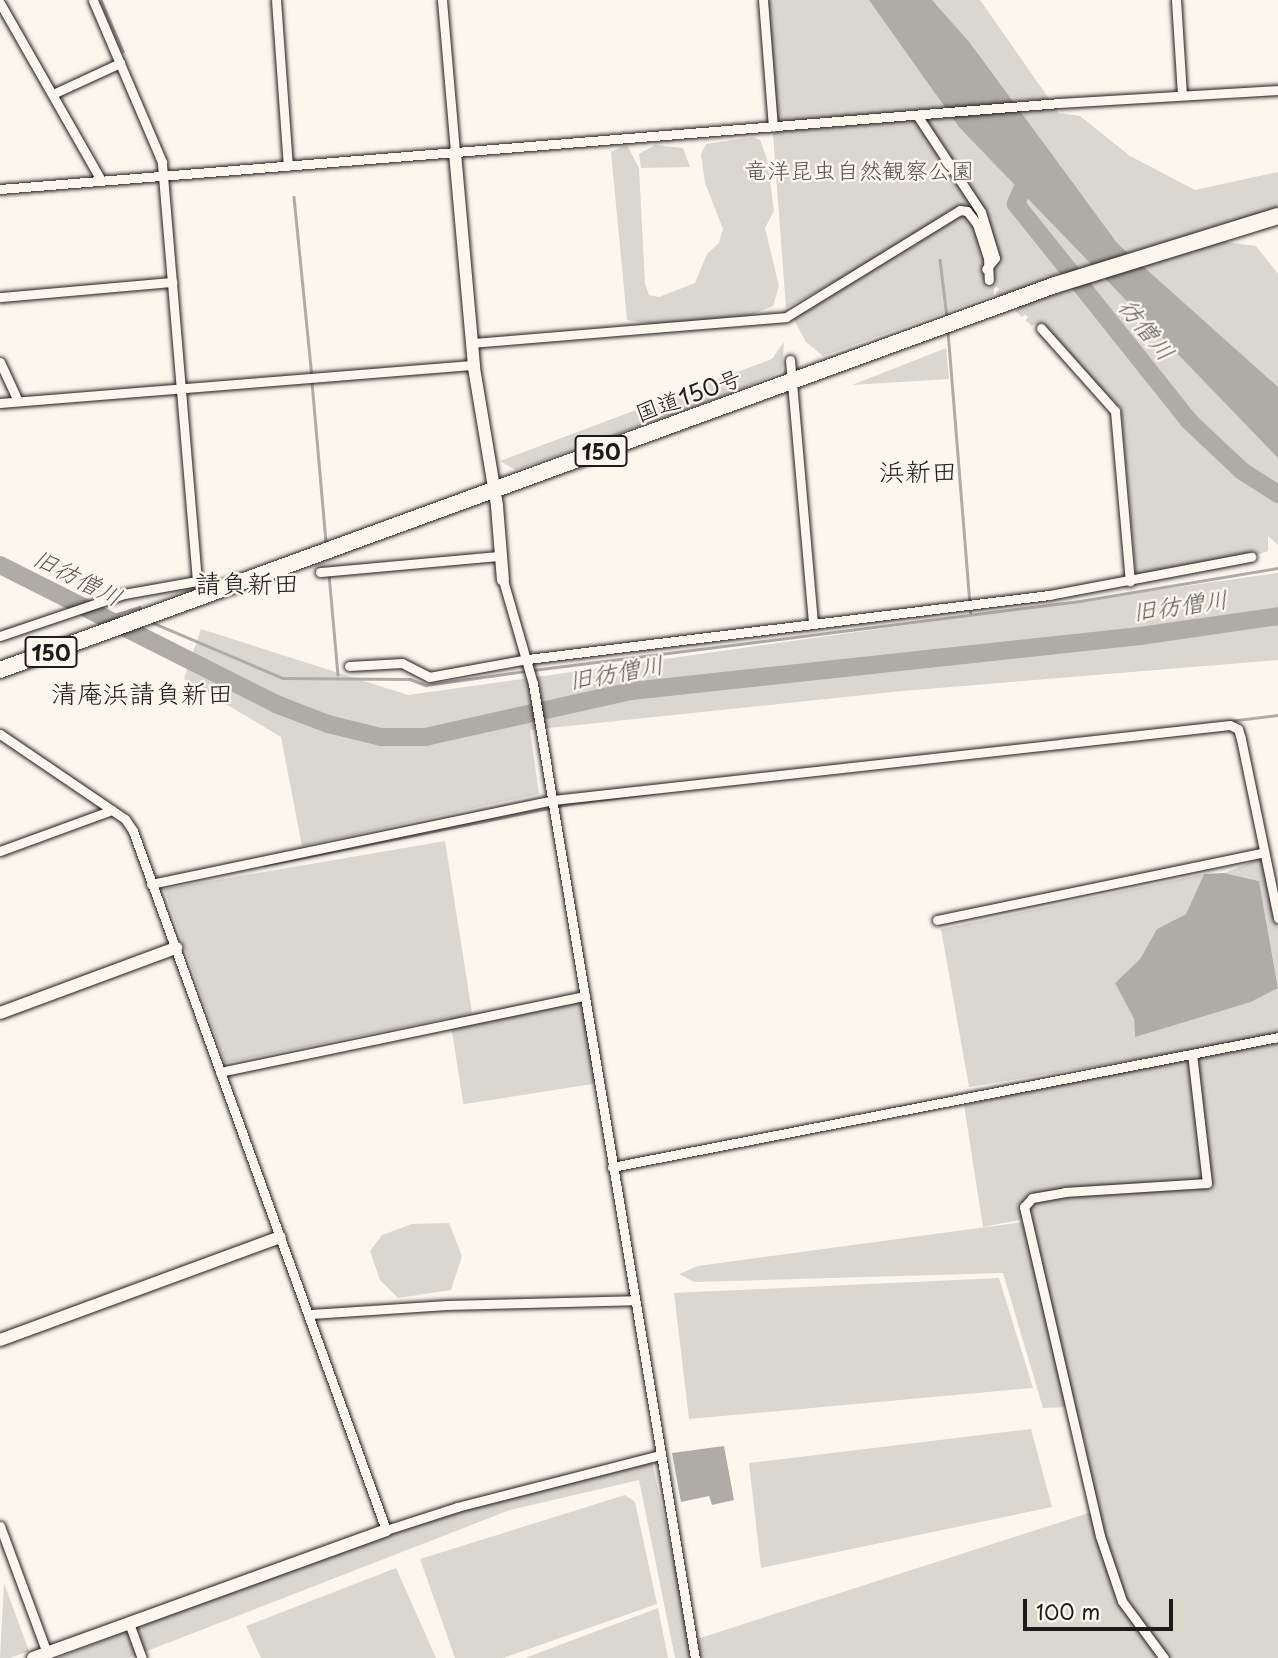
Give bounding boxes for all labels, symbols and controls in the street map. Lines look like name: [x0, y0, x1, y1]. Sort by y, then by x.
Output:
park label: 竜洋昆虫自然観察公園: [744, 156, 974, 184]
water label: 彷僧川: [1113, 292, 1181, 366]
street label: 国道150号: [631, 363, 745, 427]
road number: 150: [573, 434, 629, 468]
district label: 浜新田: [879, 455, 957, 487]
water label: 旧彷僧川: [29, 542, 127, 612]
district label: 請負新田: [195, 567, 299, 599]
water label: 旧彷僧川: [1130, 584, 1230, 626]
road number: 150: [23, 634, 79, 670]
water label: 旧彷僧川: [566, 649, 666, 695]
district label: 清庵浜請負新田: [51, 677, 233, 709]
scale bar: [1026, 1584, 1176, 1628]
text: 100 m: [1036, 1595, 1100, 1627]

